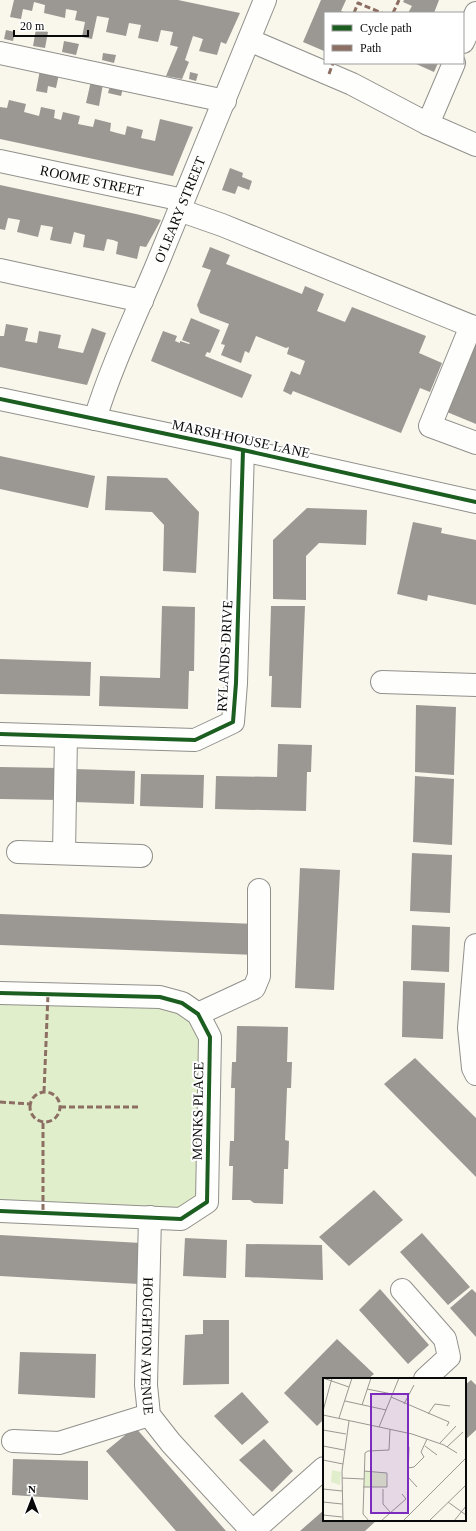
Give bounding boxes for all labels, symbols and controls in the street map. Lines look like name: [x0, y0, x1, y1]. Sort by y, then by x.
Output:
scale bar: [14, 12, 88, 38]
legend: [324, 12, 464, 64]
text: 20 m: [20, 19, 45, 33]
text: Cycle path: [360, 21, 412, 35]
text: Path: [360, 41, 381, 55]
street label: O'LEARY STREET: [151, 154, 208, 265]
street label: ROOME STREET: [39, 162, 146, 199]
street label: MARSH HOUSE LANE: [171, 417, 311, 461]
street label: RYLANDS DRIVE: [215, 600, 235, 712]
street label: MONKS PLACE: [190, 1062, 206, 1160]
street label: HOUGHTON AVENUE: [138, 1277, 156, 1415]
inset map: [323, 1378, 466, 1521]
north arrow: [12, 1479, 52, 1519]
text: N: [28, 1483, 36, 1495]

